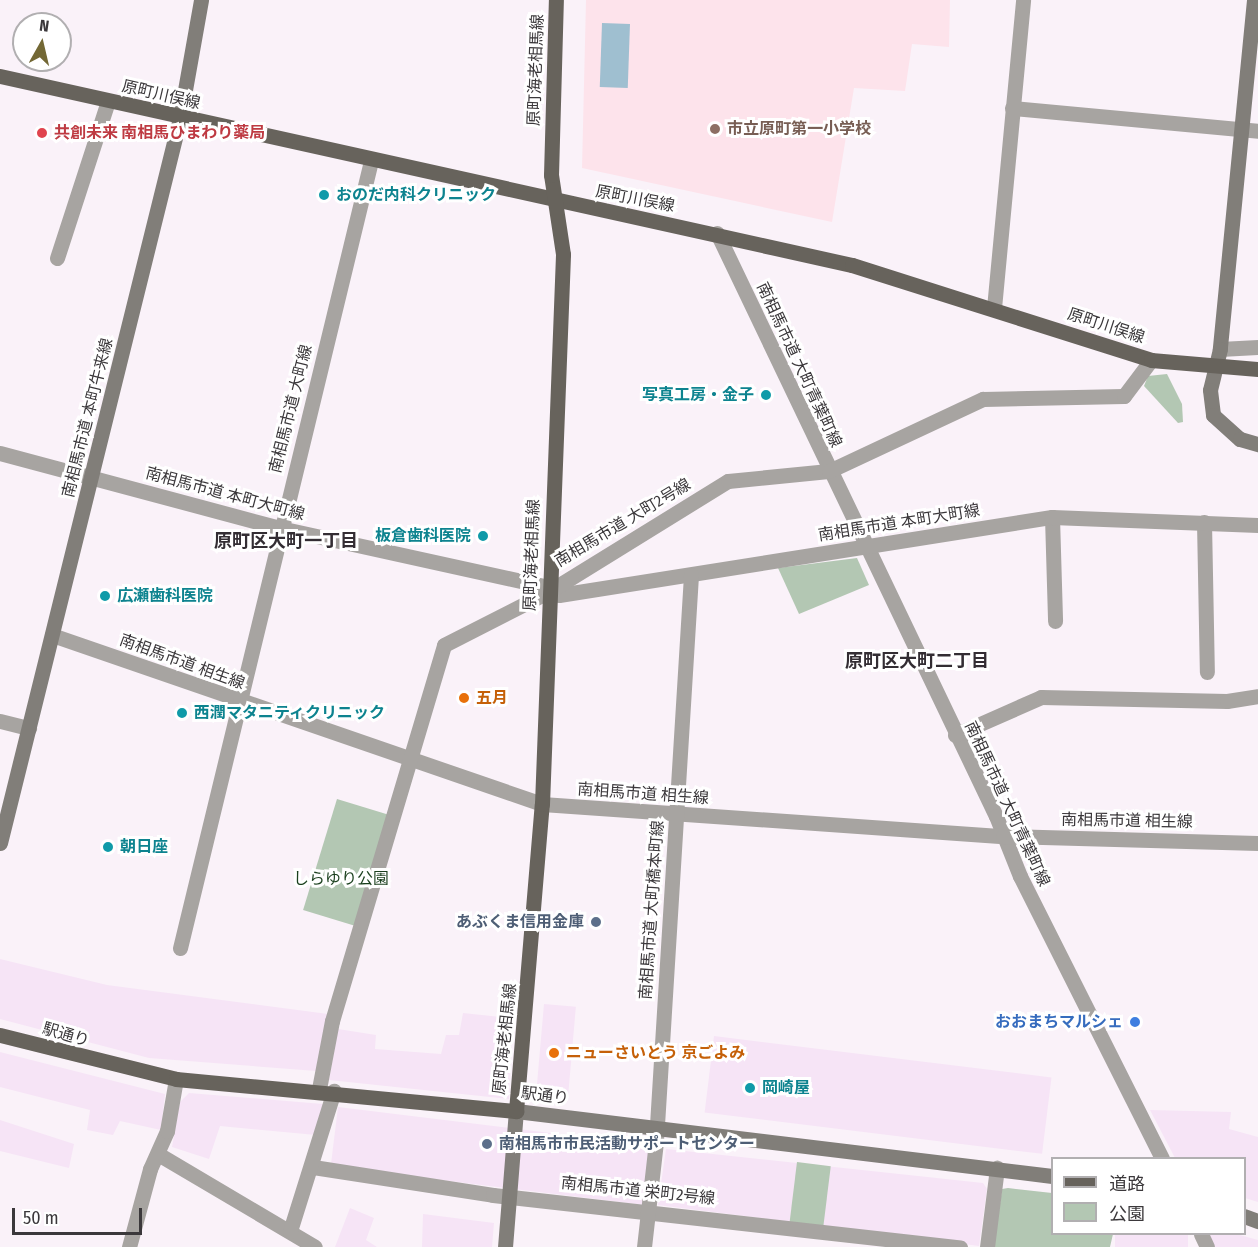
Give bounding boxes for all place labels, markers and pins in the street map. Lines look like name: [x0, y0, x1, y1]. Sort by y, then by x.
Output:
place label: 市立原町第一小学校: [727, 119, 871, 139]
marker: 市立原町第一小学校: [708, 122, 722, 136]
place label: 共創未来 南相馬ひまわり薬局: [54, 123, 265, 143]
marker: 共創未来 南相馬ひまわり薬局: [35, 126, 49, 140]
place label: おのだ内科クリニック: [336, 185, 496, 205]
marker: おのだ内科クリニック: [317, 188, 331, 202]
place label: 写真工房・金子: [642, 385, 754, 405]
marker: 写真工房・金子: [759, 388, 773, 402]
place label: 板倉歯科医院: [375, 526, 471, 546]
marker: 板倉歯科医院: [476, 529, 490, 543]
place label: 広瀬歯科医院: [117, 586, 213, 606]
marker: 広瀬歯科医院: [98, 589, 112, 603]
place label: 五月: [476, 688, 508, 708]
marker: 五月: [457, 691, 471, 705]
place label: 西潤マタニティクリニック: [194, 703, 386, 723]
marker: 西潤マタニティクリニック: [175, 706, 189, 720]
place label: 朝日座: [120, 837, 168, 857]
marker: 朝日座: [101, 840, 115, 854]
place label: あぶくま信用金庫: [456, 912, 584, 932]
marker: あぶくま信用金庫: [589, 915, 603, 929]
place label: おおまちマルシェ: [995, 1012, 1123, 1032]
marker: おおまちマルシェ: [1128, 1015, 1142, 1029]
place label: ニューさいとう 京ごよみ: [566, 1043, 745, 1063]
marker: ニューさいとう 京ごよみ: [547, 1046, 561, 1060]
place label: 岡崎屋: [762, 1078, 810, 1098]
marker: 岡崎屋: [743, 1081, 757, 1095]
place label: 南相馬市市民活動サポートセンター: [499, 1134, 755, 1154]
marker: 南相馬市市民活動サポートセンター: [480, 1137, 494, 1151]

